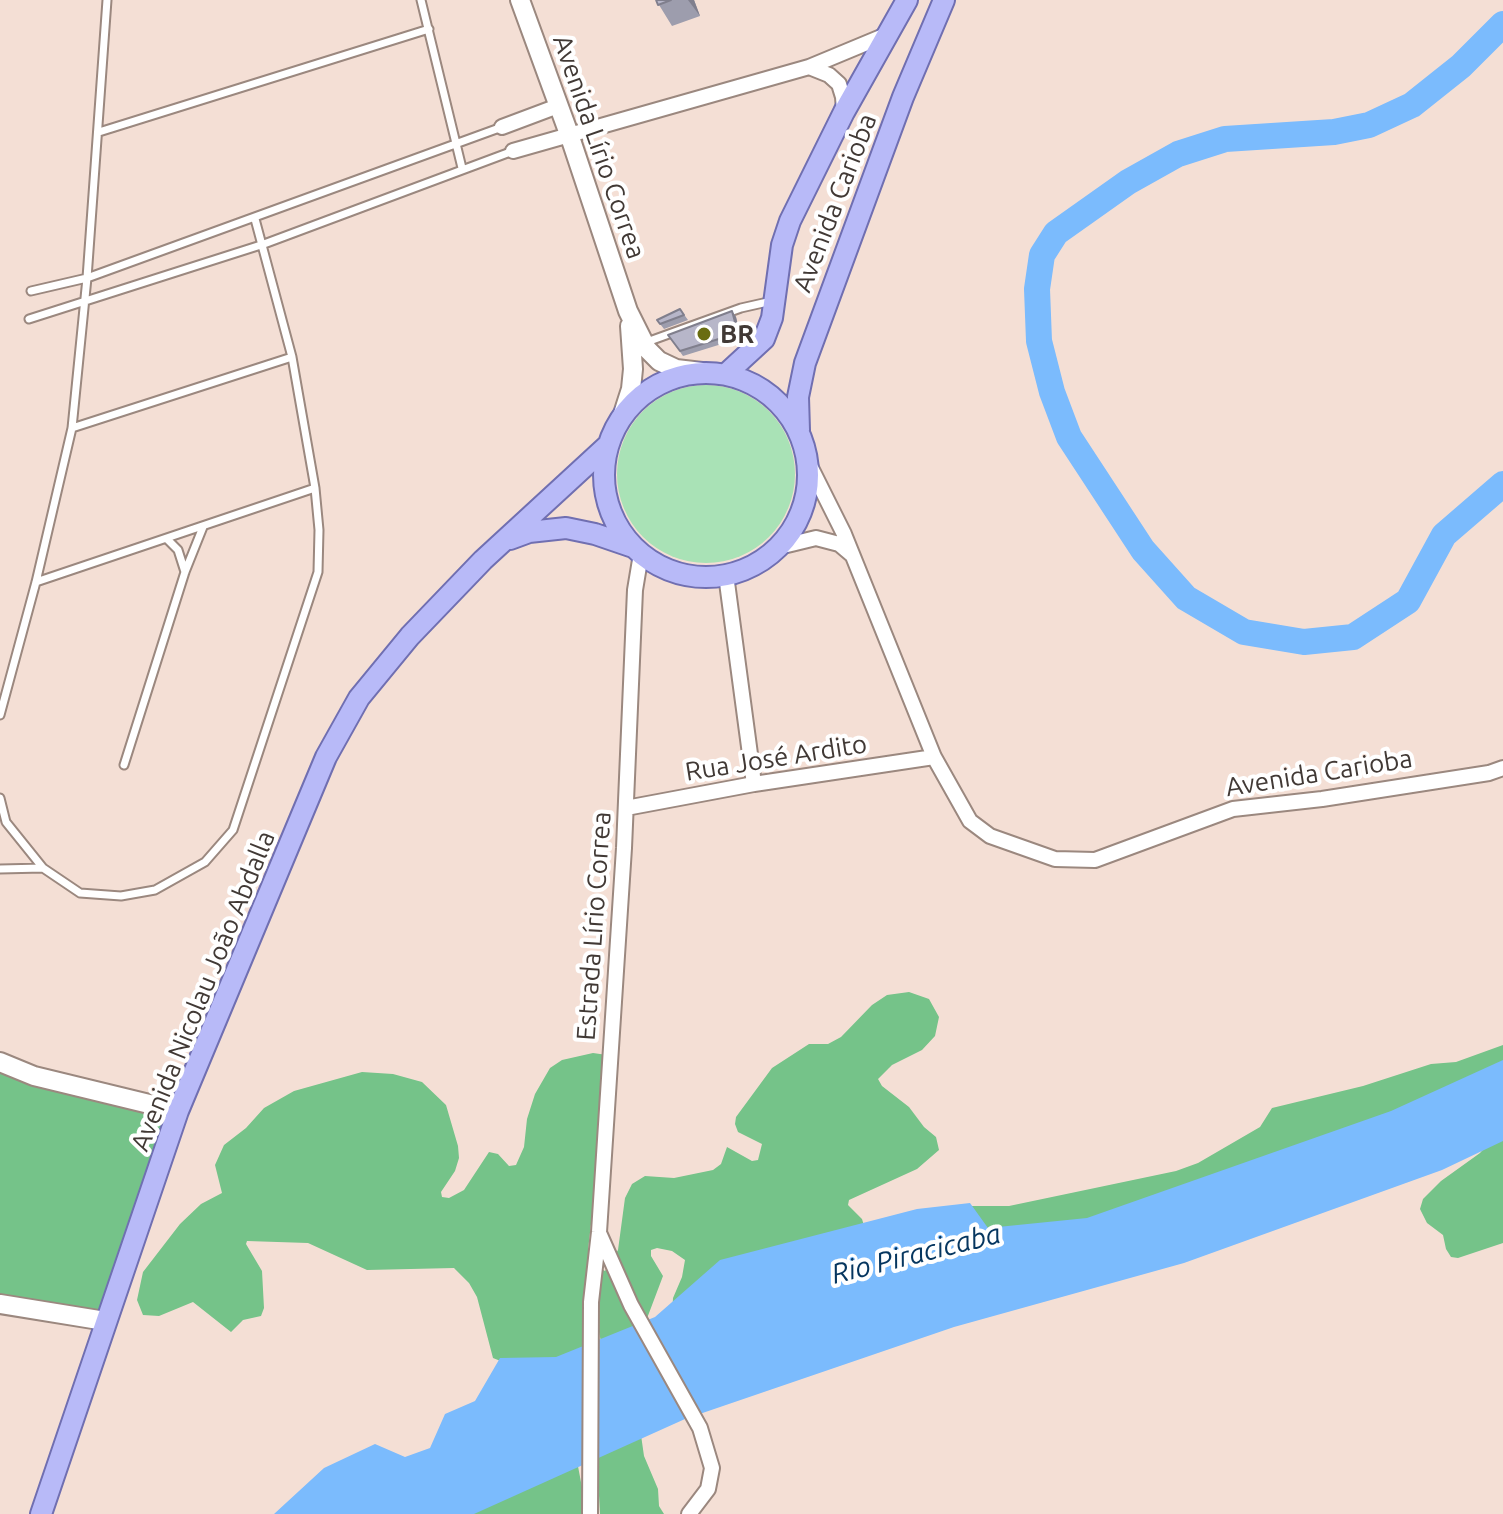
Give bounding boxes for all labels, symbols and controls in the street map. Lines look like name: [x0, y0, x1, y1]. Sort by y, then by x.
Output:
street label: Avenida Lírio Correa: [546, 31, 652, 263]
street label: Avenida Carioba: [787, 109, 883, 297]
place label: BR: [720, 318, 754, 350]
marker: BR: [695, 325, 713, 343]
street label: Rua José Ardito: [683, 728, 869, 788]
street label: Avenida Carioba: [1223, 743, 1415, 803]
street label: Estrada Lírio Correa: [570, 811, 618, 1041]
street label: Avenida Nicolau João Abdalla: [124, 826, 282, 1156]
water label: Rio Piracicaba: [828, 1217, 1004, 1291]

